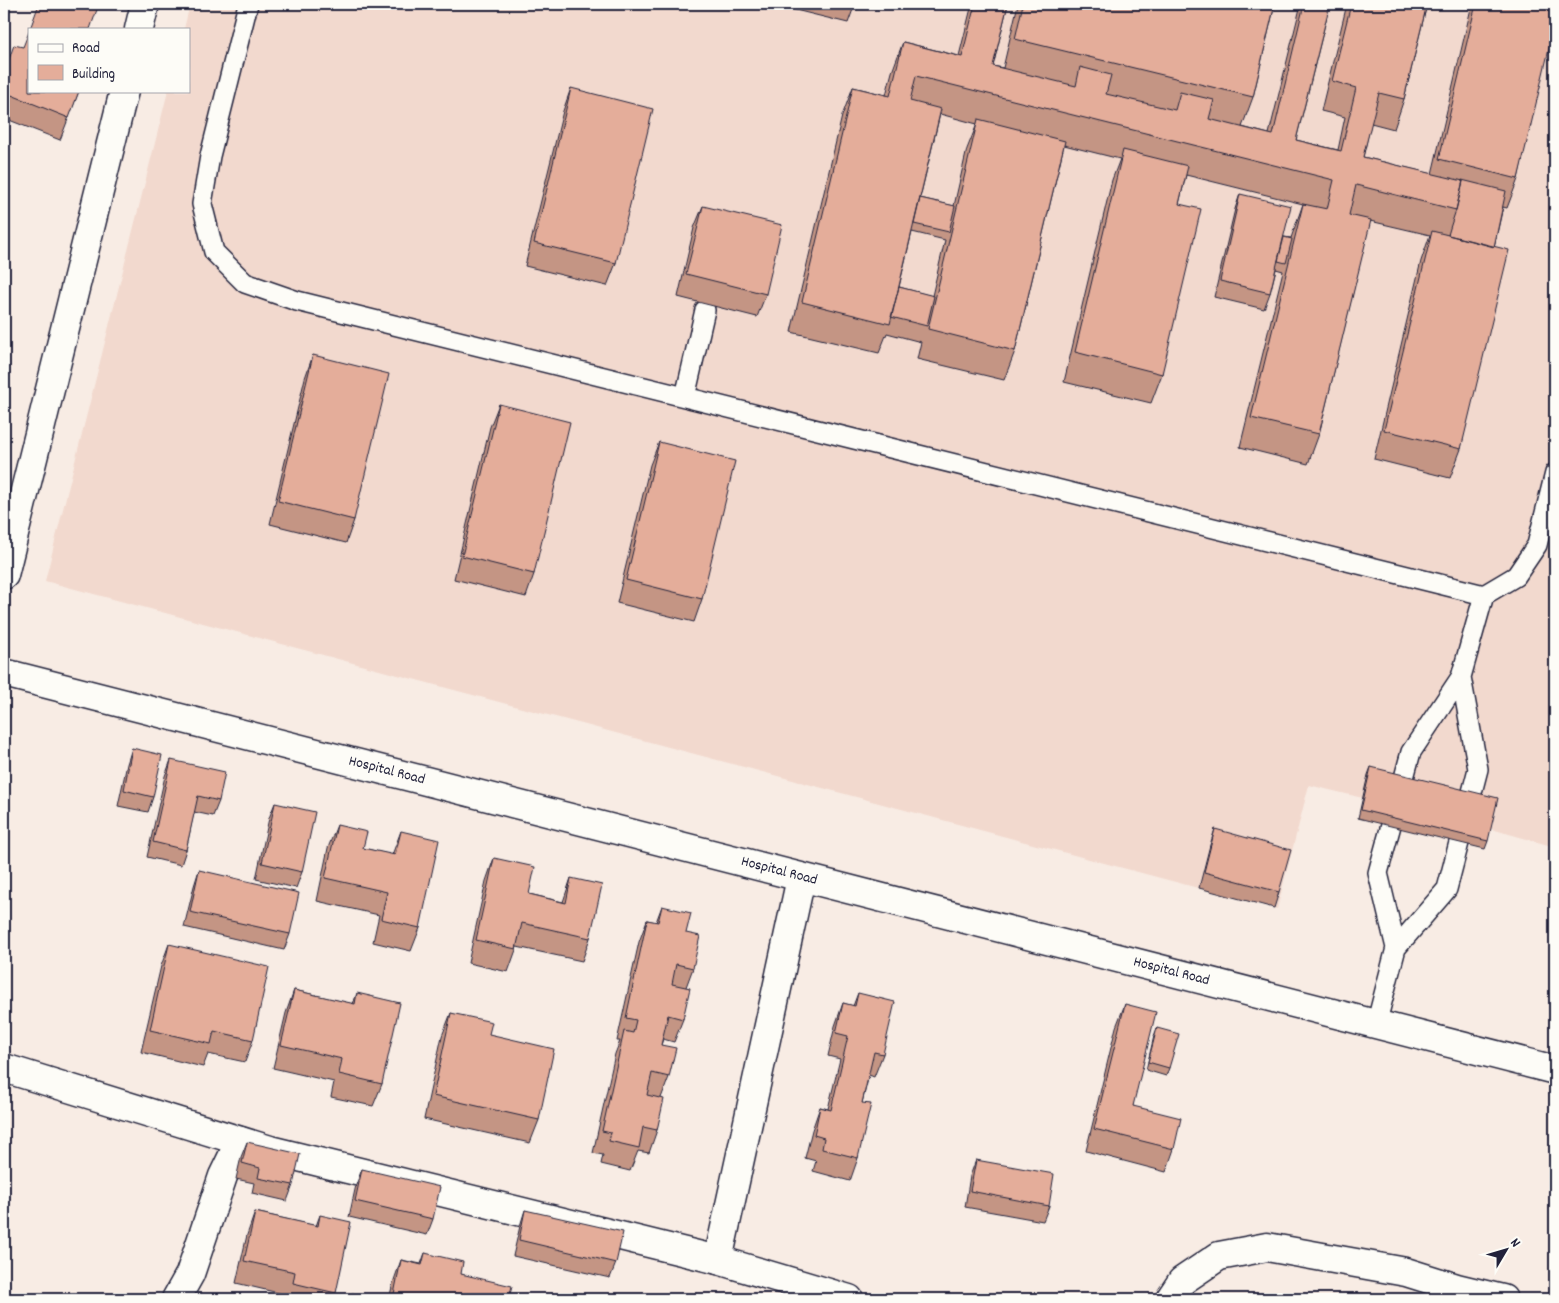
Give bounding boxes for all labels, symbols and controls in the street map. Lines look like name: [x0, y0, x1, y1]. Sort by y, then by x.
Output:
legend: [28, 28, 190, 92]
text: Road: [72, 38, 100, 60]
text: Building: [72, 64, 115, 86]
street label: Hospital Road: [346, 751, 427, 791]
street label: Hospital Road: [738, 851, 820, 892]
street label: Hospital Road: [1131, 951, 1212, 992]
north arrow: [1482, 1226, 1532, 1276]
text: N: [1505, 1234, 1525, 1252]

